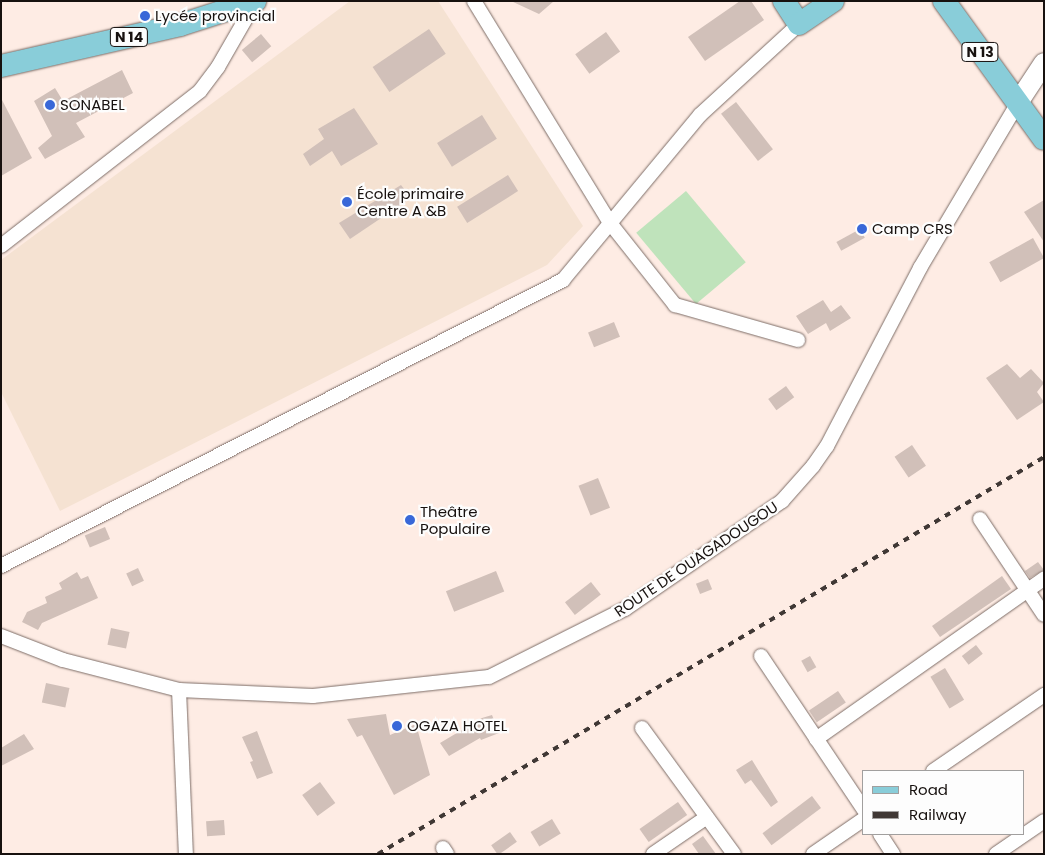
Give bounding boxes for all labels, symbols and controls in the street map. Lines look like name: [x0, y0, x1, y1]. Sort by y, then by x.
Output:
place label: Lycée provincial: [155, 7, 275, 25]
marker: Lycée provincial: [139, 10, 151, 22]
road number: N 14: [109, 26, 149, 48]
road number: N 13: [961, 41, 999, 64]
place label: SONABEL: [60, 96, 125, 114]
marker: SONABEL: [44, 99, 56, 111]
place label: École primaire Centre A &B: [357, 184, 464, 219]
marker: École primaire Centre A &B: [341, 196, 353, 208]
place label: Camp CRS: [872, 220, 953, 238]
marker: Camp CRS: [856, 223, 868, 235]
street label: ROUTE DE OUAGADOUGOU: [611, 498, 781, 620]
place label: Theâtre Populaire: [420, 502, 490, 537]
marker: Theâtre Populaire: [404, 514, 416, 526]
place label: OGAZA HOTEL: [407, 717, 507, 735]
marker: OGAZA HOTEL: [391, 720, 403, 732]
legend: [862, 770, 1025, 835]
text: Road: [909, 779, 948, 800]
text: Railway: [909, 804, 967, 825]

